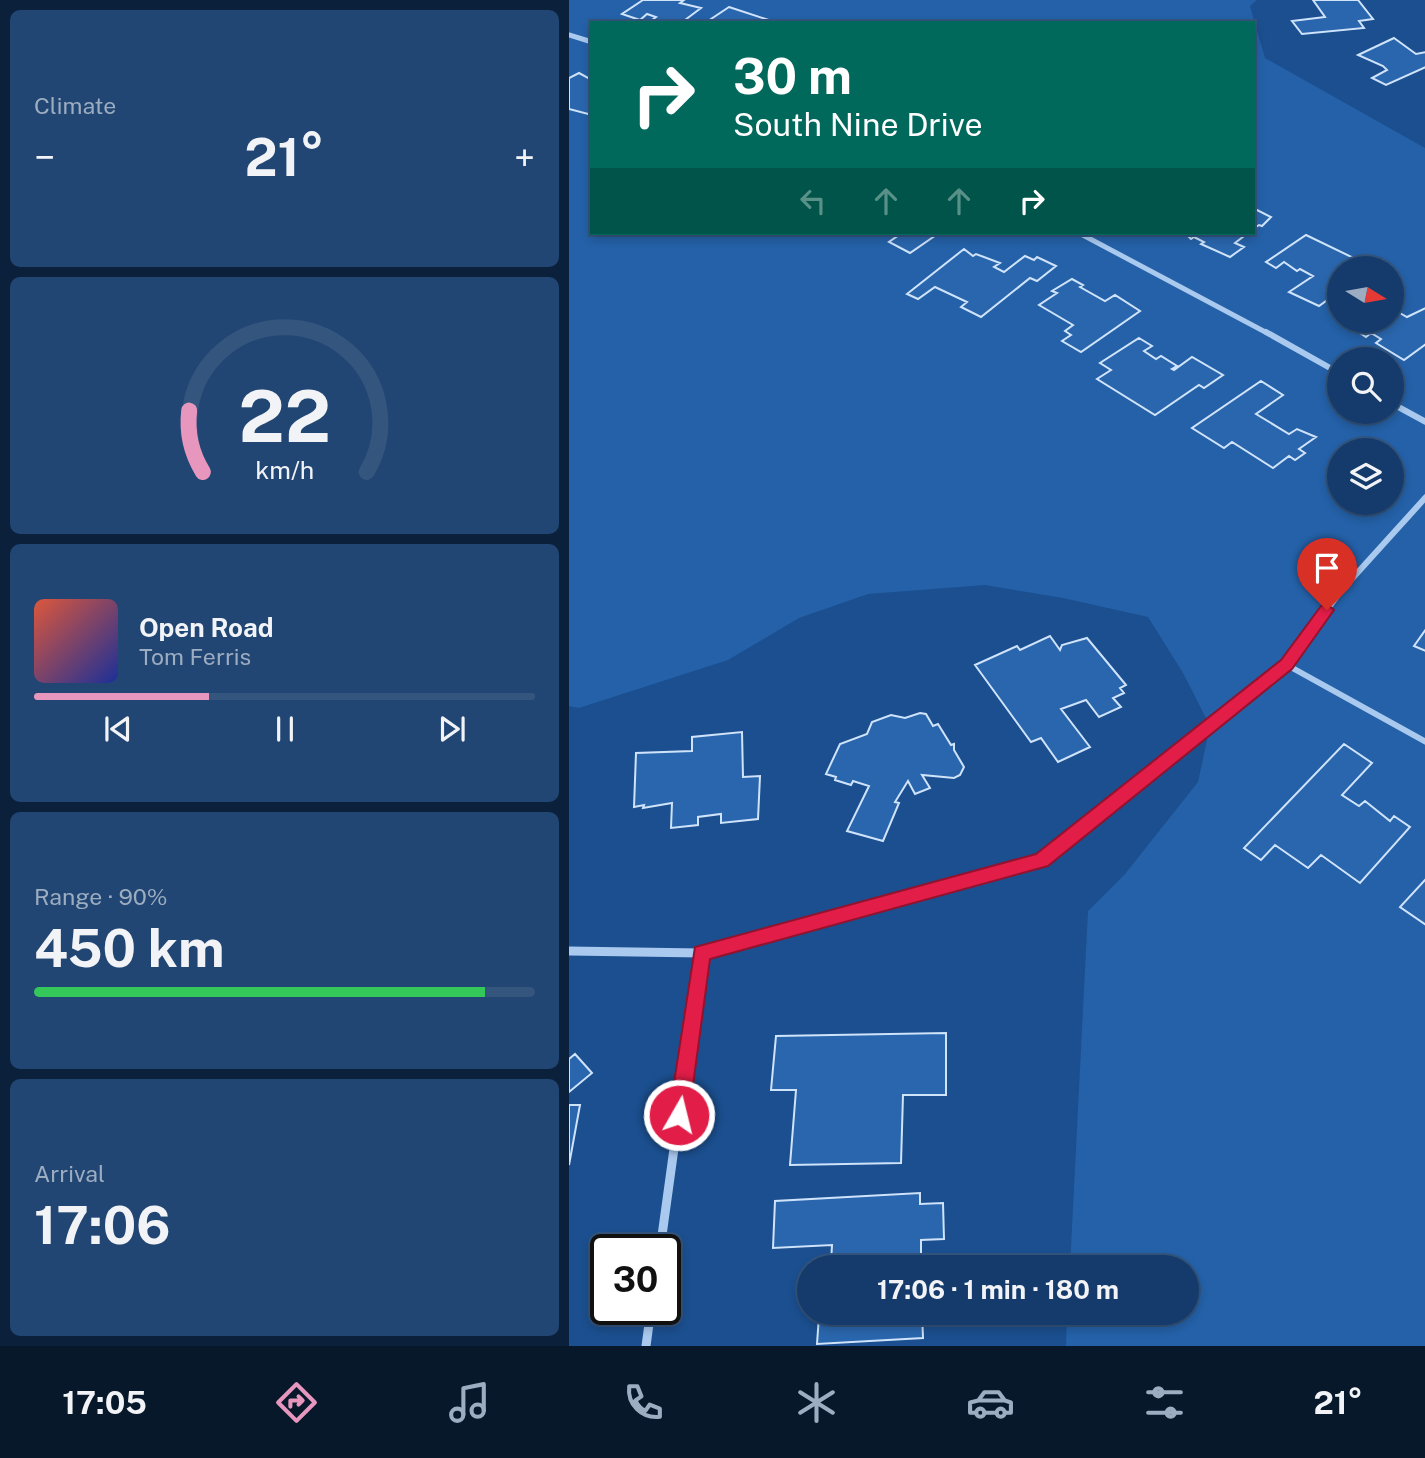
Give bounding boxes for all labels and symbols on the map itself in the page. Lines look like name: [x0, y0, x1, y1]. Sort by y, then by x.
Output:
north arrow: [1327, 256, 1404, 332]
pin: [1297, 538, 1357, 610]
position arrow: [642, 1078, 716, 1152]
speed limit sign: 30: [590, 1234, 681, 1325]

